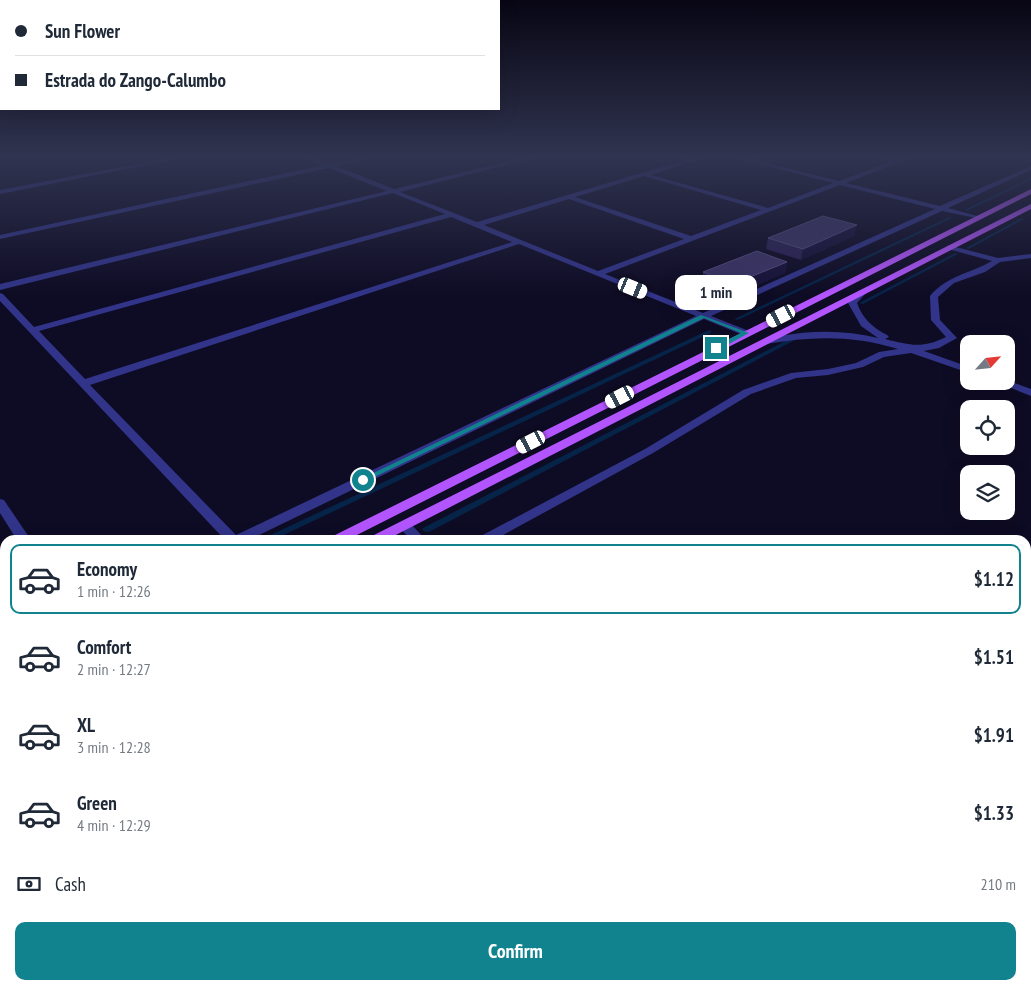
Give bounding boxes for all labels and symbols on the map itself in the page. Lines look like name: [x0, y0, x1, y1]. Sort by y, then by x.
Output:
car: [616, 275, 649, 301]
callout: 1 min: [675, 276, 757, 310]
car: [764, 303, 797, 329]
north arrow: [960, 335, 1015, 390]
route end: [705, 337, 727, 359]
car: [603, 384, 636, 410]
car: [514, 429, 547, 455]
route start: [352, 469, 374, 491]

